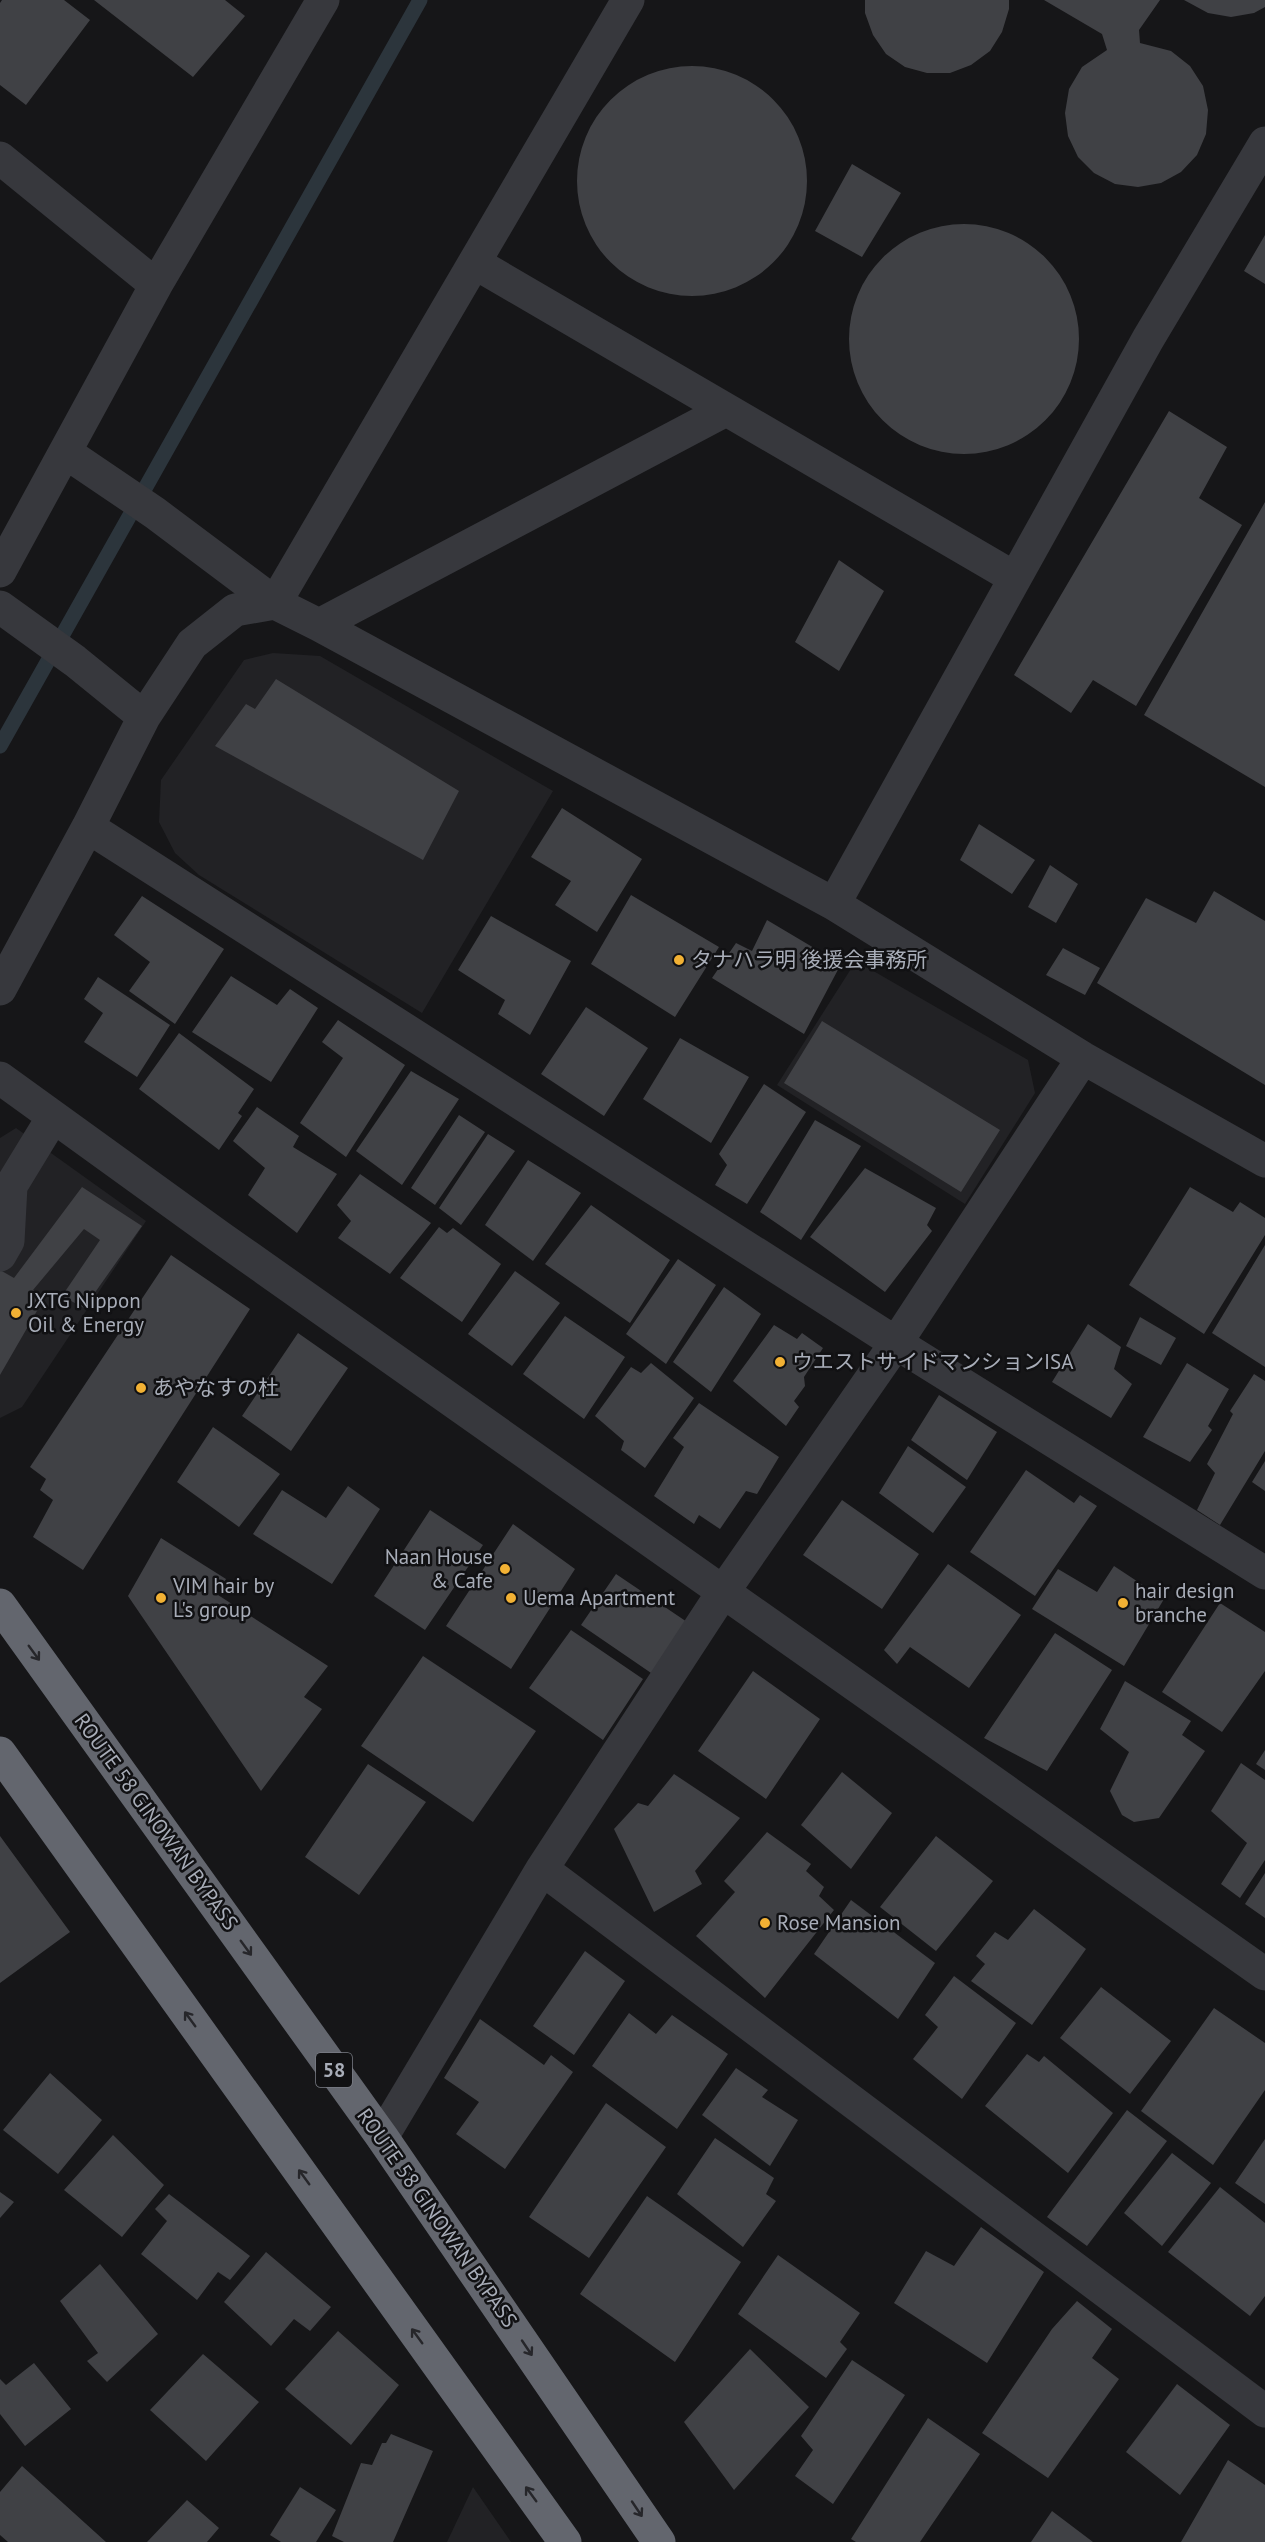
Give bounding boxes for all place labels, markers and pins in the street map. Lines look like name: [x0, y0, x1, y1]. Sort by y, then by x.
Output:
place label: タナハラ明 後援会事務所: [691, 946, 928, 973]
marker: タナハラ明 後援会事務所: [672, 953, 686, 967]
place label: JXTG Nippon Oil & Energy: [27, 1287, 144, 1338]
marker: JXTG Nippon Oil & Energy: [9, 1306, 23, 1320]
place label: ウエストサイドマンションISA: [792, 1348, 1074, 1375]
marker: ウエストサイドマンションISA: [773, 1355, 787, 1369]
place label: あやなすの杜: [153, 1374, 279, 1401]
marker: あやなすの杜: [134, 1381, 148, 1395]
place label: Naan House & Cafe: [385, 1543, 493, 1594]
marker: Naan House & Cafe: [498, 1562, 512, 1576]
place label: VIM hair by L's group: [172, 1572, 275, 1623]
place label: hair design branche: [1135, 1577, 1234, 1628]
place label: Uema Apartment: [523, 1584, 675, 1611]
marker: VIM hair by L's group: [154, 1591, 168, 1605]
marker: Uema Apartment: [504, 1591, 518, 1605]
marker: hair design branche: [1116, 1596, 1130, 1610]
place label: Rose Mansion: [777, 1909, 901, 1936]
marker: Rose Mansion: [758, 1916, 772, 1930]

